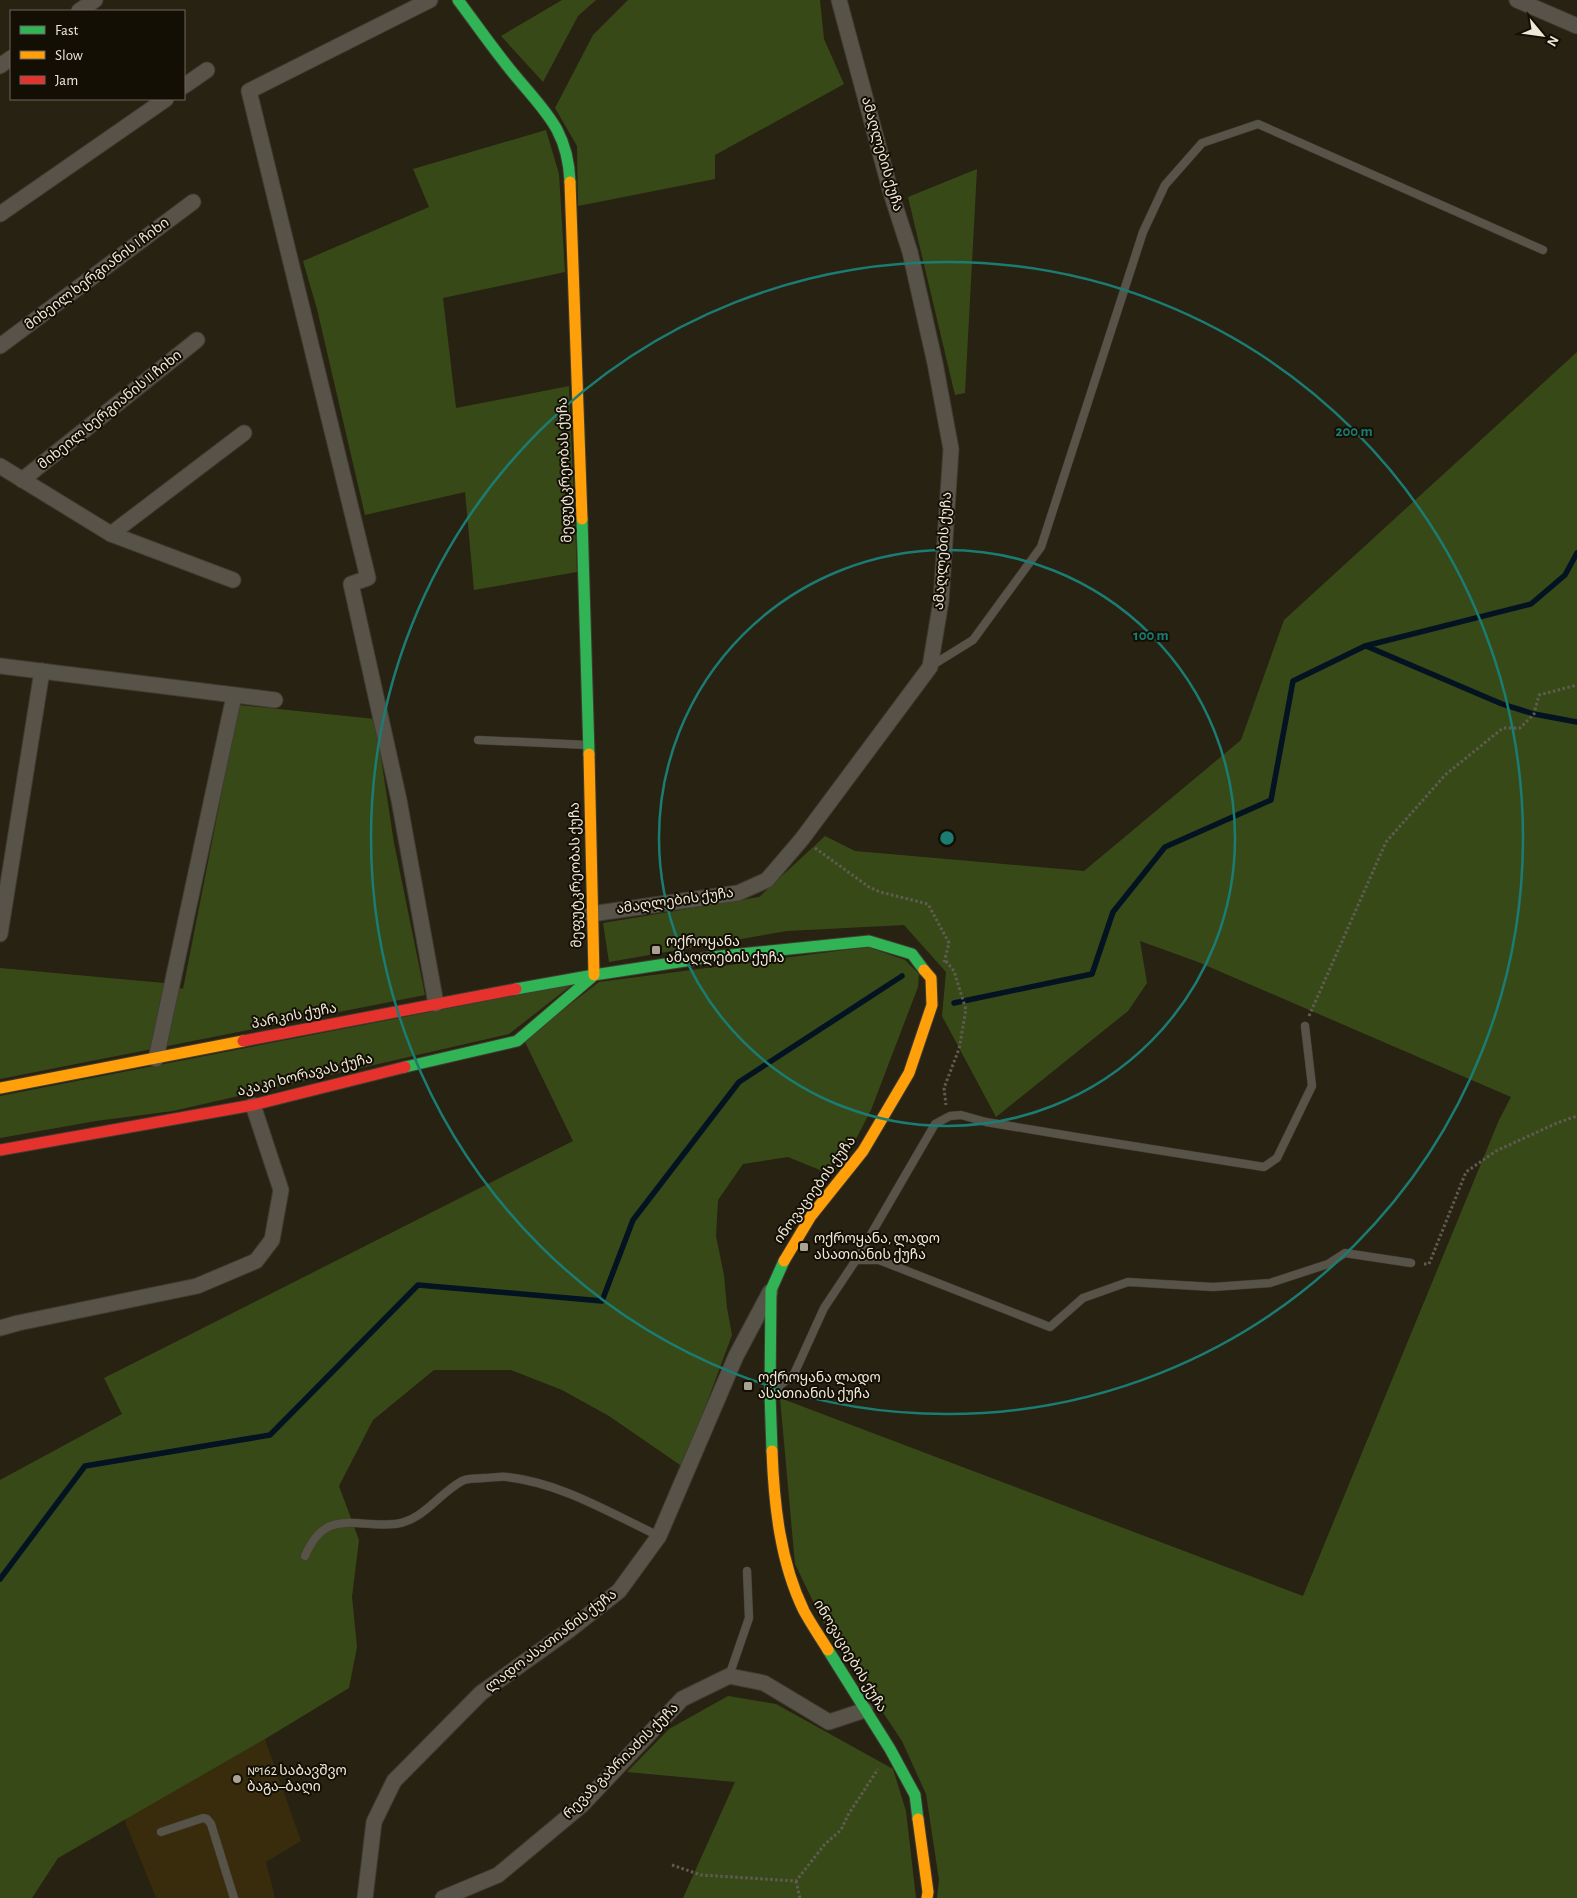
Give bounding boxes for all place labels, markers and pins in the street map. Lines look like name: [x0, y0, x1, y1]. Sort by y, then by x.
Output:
centre of rings: [938, 829, 956, 847]
place label: ოქროყანა ამაღლების ქუჩა: [666, 934, 784, 966]
marker: ოქროყანა ამაღლების ქუჩა: [650, 944, 662, 956]
place label: ოქროყანა, ლადო ასათიანის ქუჩა: [814, 1231, 940, 1263]
marker: ოქროყანა, ლადო ასათიანის ქუჩა: [798, 1241, 810, 1253]
place label: ოქროყანა ლადო ასათიანის ქუჩა: [758, 1370, 881, 1402]
marker: ოქროყანა ლადო ასათიანის ქუჩა: [742, 1380, 754, 1392]
place label: №162 საბავშვო ბაგა–ბაღი: [247, 1764, 347, 1795]
marker: №162 საბავშვო ბაგა–ბაღი: [231, 1773, 243, 1785]

